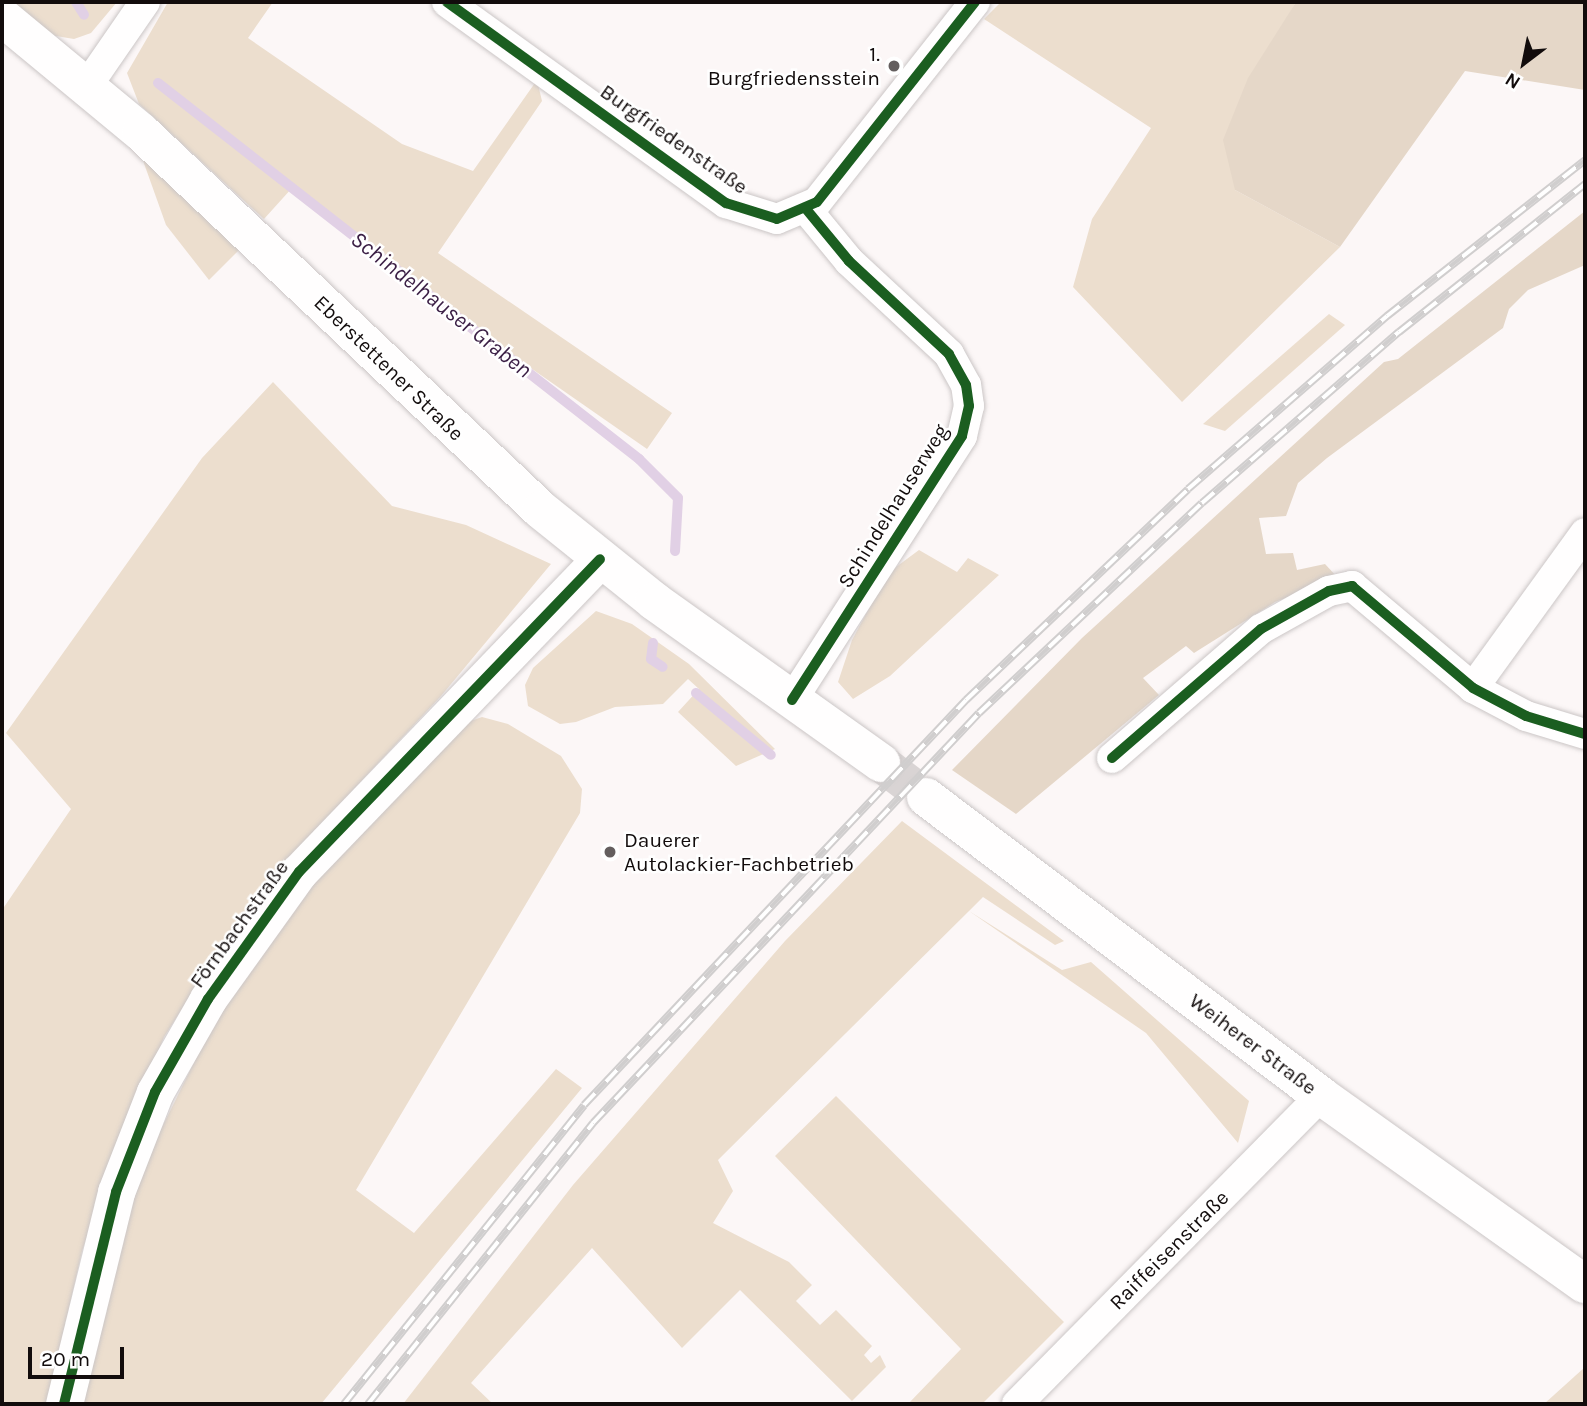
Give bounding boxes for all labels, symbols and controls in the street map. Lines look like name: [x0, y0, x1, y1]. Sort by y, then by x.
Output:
north arrow: [1489, 28, 1559, 98]
place label: 1. Burgfriedensstein: [708, 41, 880, 91]
marker: 1. Burgfriedensstein: [886, 58, 902, 74]
text: N: [1501, 68, 1524, 94]
street label: Burgfriedenstraße: [595, 79, 753, 199]
water label: Schindelhauser Graben: [345, 226, 537, 384]
street label: Eberstettener Straße: [309, 290, 469, 446]
street label: Schindelhauserweg: [832, 419, 954, 593]
place label: Dauerer Autolackier-Fachbetrieb: [624, 827, 854, 877]
marker: Dauerer Autolackier-Fachbetrieb: [602, 844, 618, 860]
street label: Förnbachstraße: [184, 855, 294, 993]
street label: Weiherer Straße: [1184, 988, 1322, 1100]
street label: Raiffeisenstraße: [1104, 1185, 1234, 1315]
scale bar: [32, 1332, 128, 1376]
text: 20 m: [41, 1347, 90, 1371]

